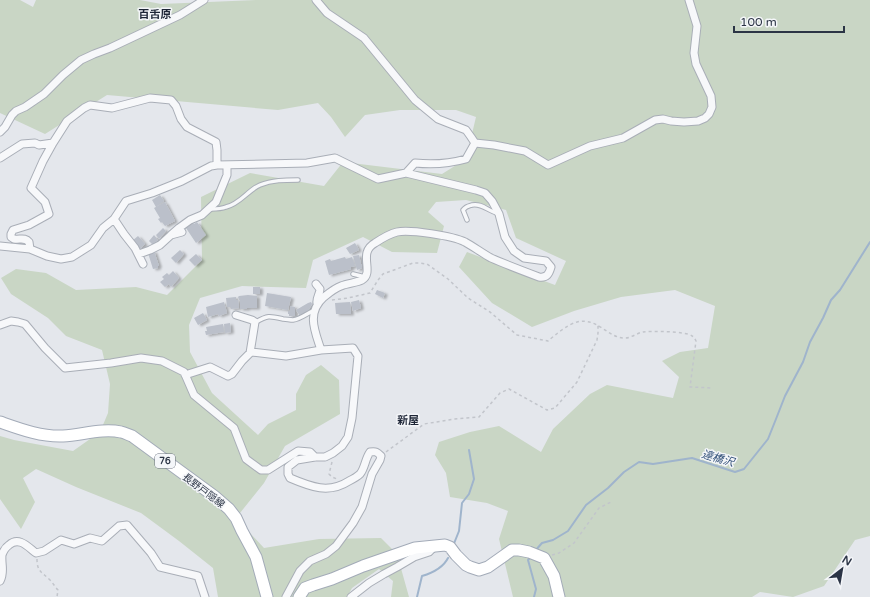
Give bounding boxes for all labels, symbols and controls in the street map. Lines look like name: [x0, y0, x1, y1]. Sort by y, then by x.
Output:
district label: 百舌原: [139, 8, 172, 21]
scale bar: [734, 8, 844, 34]
text: 100 m: [740, 15, 777, 29]
district label: 新屋: [397, 414, 419, 427]
water label: 達橋沢: [700, 448, 737, 470]
road number: 76: [155, 454, 175, 468]
street label: 長野戸隠線: [180, 471, 227, 511]
north arrow: [822, 549, 862, 589]
text: N: [840, 553, 854, 569]

